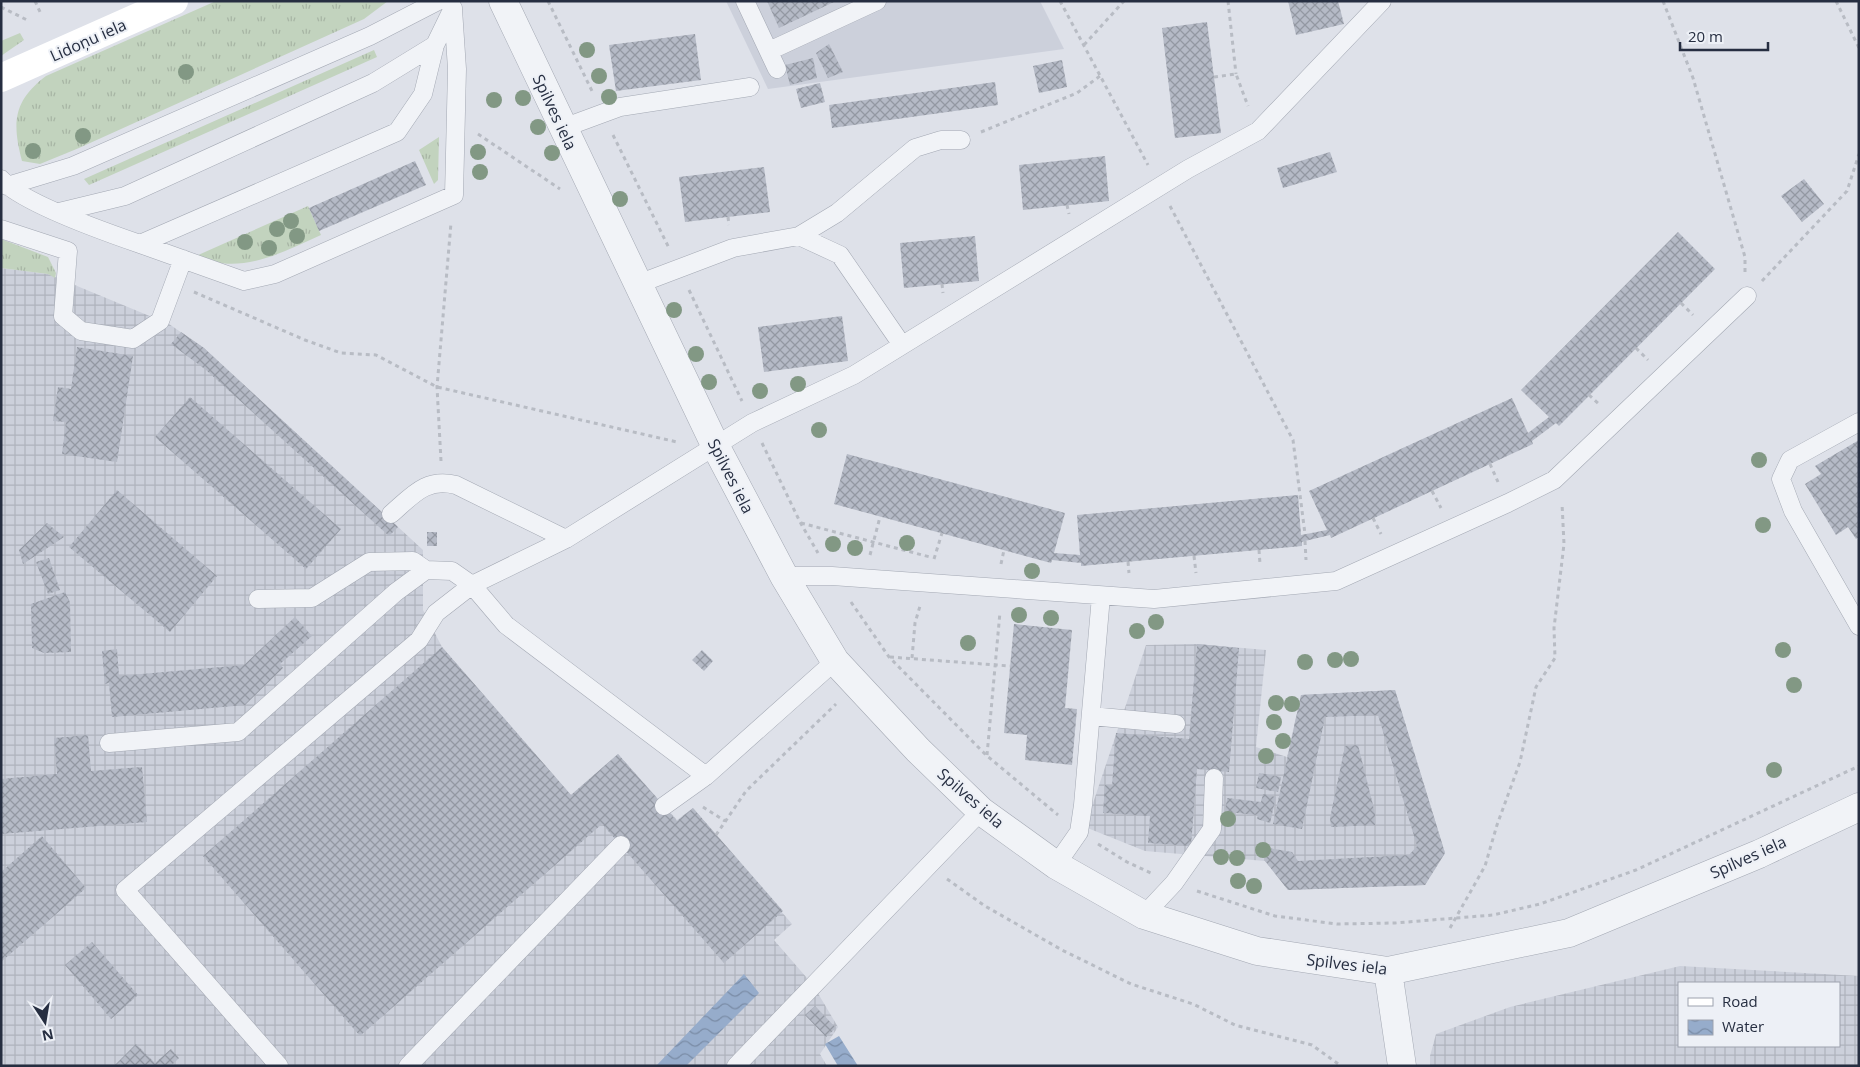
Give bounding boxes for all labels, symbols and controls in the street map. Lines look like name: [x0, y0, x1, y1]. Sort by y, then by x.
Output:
street label: Lidoņu iela: [46, 13, 130, 67]
scale bar: [1680, 20, 1768, 52]
text: 20 m: [1688, 26, 1723, 46]
street label: Spilves iela: [528, 70, 582, 154]
street label: Spilves iela: [703, 435, 759, 517]
street label: Spilves iela: [933, 763, 1009, 833]
street label: Spilves iela: [1706, 830, 1790, 884]
street label: Spilves iela: [1305, 948, 1389, 980]
legend: [1678, 982, 1840, 1047]
text: Road: [1722, 991, 1758, 1011]
north arrow: [20, 997, 70, 1047]
text: Water: [1722, 1016, 1764, 1036]
text: N: [40, 1025, 55, 1046]

